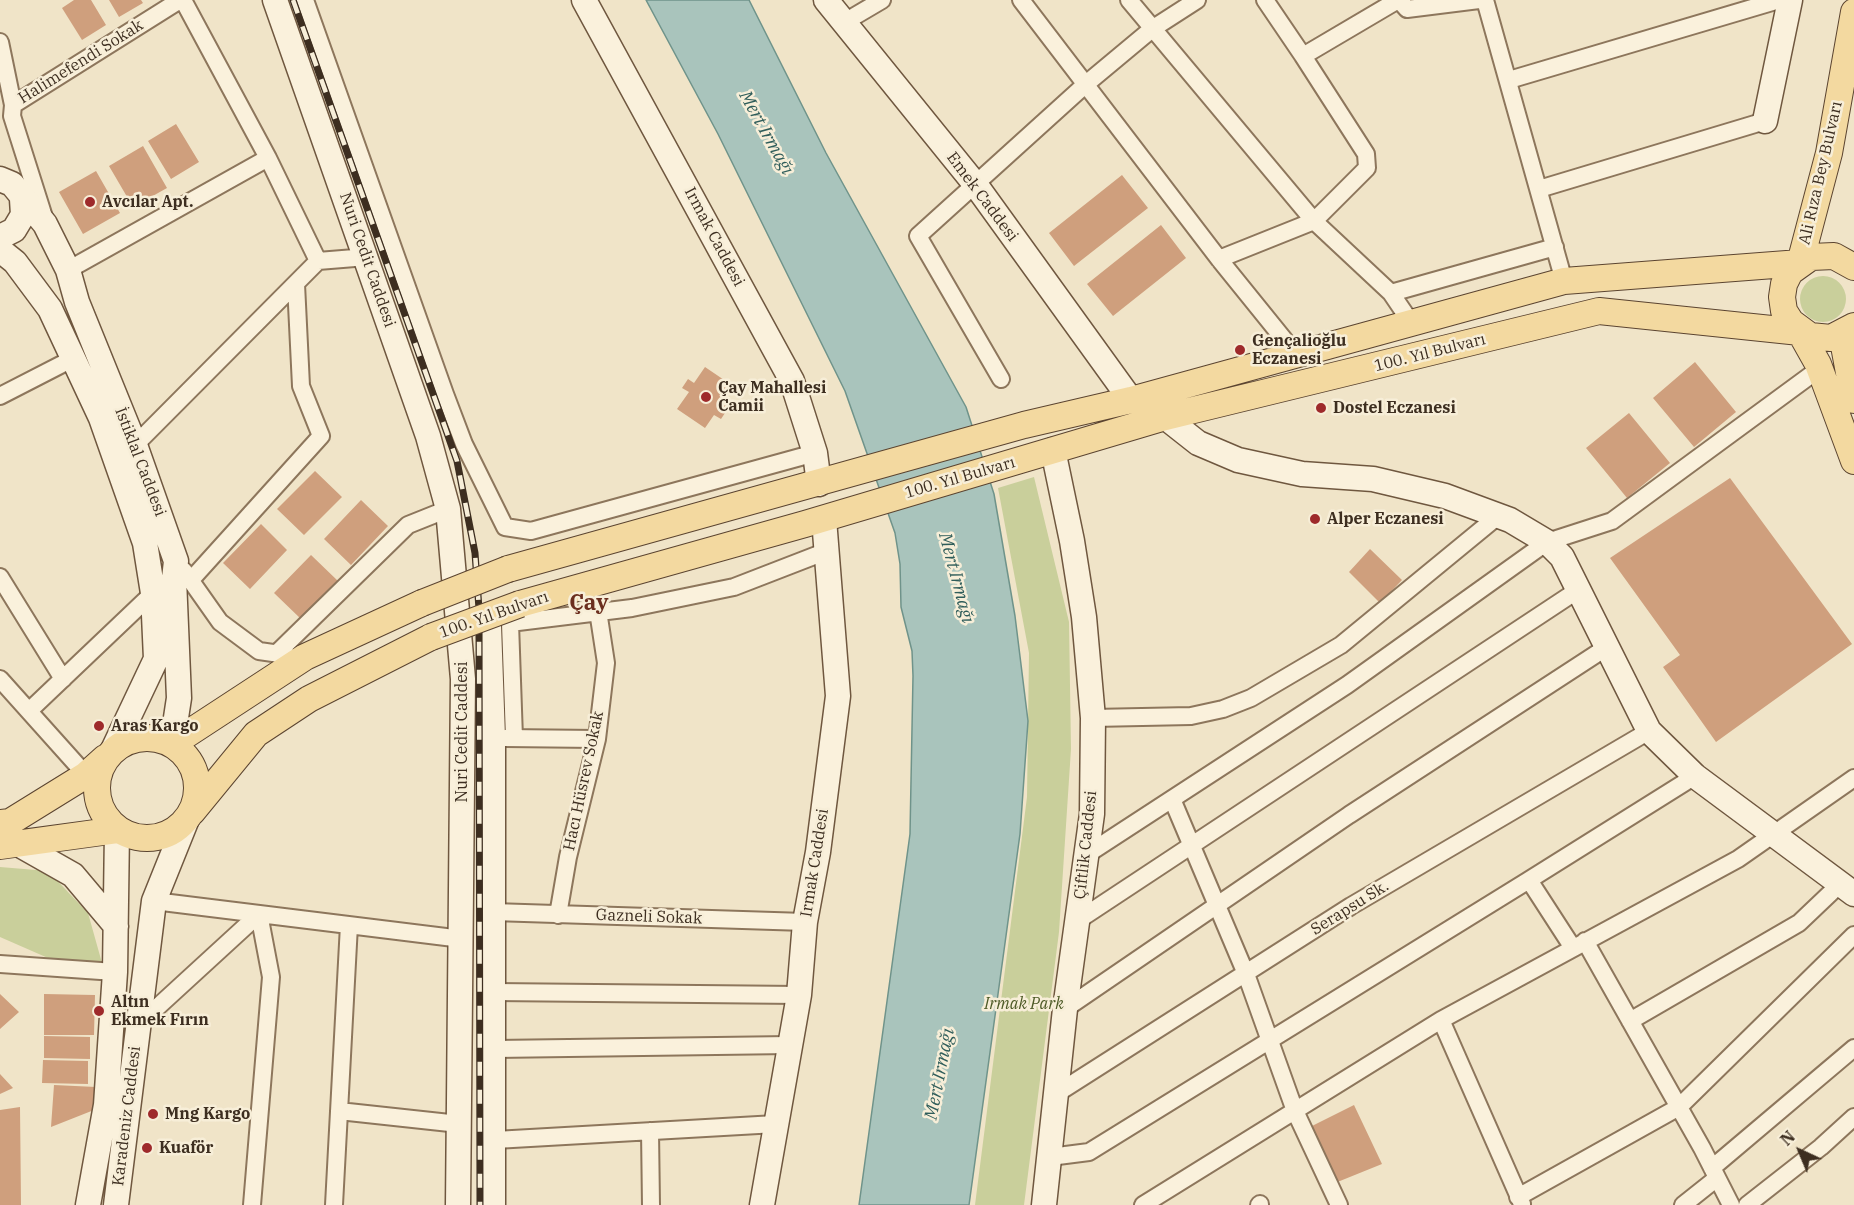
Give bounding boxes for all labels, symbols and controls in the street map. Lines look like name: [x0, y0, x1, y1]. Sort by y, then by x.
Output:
street label: Halimefendi Sokak: [15, 16, 147, 108]
water label: Mert Irmağı: [734, 87, 798, 179]
street label: Ali Rıza Bey Bulvarı: [1795, 99, 1847, 247]
street label: Emek Caddesi: [942, 149, 1022, 245]
street label: Irmak Caddesi: [680, 184, 748, 290]
street label: Nuri Cedit Caddesi: [335, 190, 399, 330]
place label: Avcılar Apt.: [102, 192, 193, 212]
marker: Avcılar Apt.: [83, 195, 97, 209]
street label: 100. Yıl Bulvarı: [1372, 330, 1488, 376]
place label: Gençalioğlu Eczanesi: [1252, 331, 1346, 369]
marker: Gençalioğlu Eczanesi: [1233, 343, 1247, 357]
place label: Çay Mahallesi Camii: [718, 378, 826, 416]
marker: Çay Mahallesi Camii: [699, 390, 713, 404]
place label: Dostel Eczanesi: [1333, 398, 1456, 418]
marker: Dostel Eczanesi: [1314, 401, 1328, 415]
street label: İstiklal Caddesi: [110, 405, 170, 519]
street label: 100. Yıl Bulvarı: [902, 453, 1018, 503]
place label: Alper Eczanesi: [1327, 509, 1444, 529]
marker: Alper Eczanesi: [1308, 512, 1322, 526]
water label: Mert Irmağı: [934, 530, 978, 626]
street label: 100. Yıl Bulvarı: [437, 587, 551, 643]
district label: Çay: [569, 591, 609, 617]
street label: Nuri Cedit Caddesi: [452, 661, 472, 803]
street label: Hacı Hüsrev Sokak: [560, 709, 608, 853]
place label: Aras Kargo: [111, 716, 198, 736]
marker: Aras Kargo: [92, 719, 106, 733]
street label: Çiftlik Caddesi: [1071, 790, 1101, 900]
street label: Irmak Caddesi: [797, 807, 833, 919]
street label: Serapsu Sk.: [1307, 876, 1393, 940]
street label: Gazneli Sokak: [595, 906, 703, 928]
place label: Altın Ekmek Fırın: [111, 992, 209, 1030]
park label: Irmak Park: [984, 994, 1064, 1014]
marker: Altın Ekmek Fırın: [92, 1004, 106, 1018]
water label: Mert Irmağı: [921, 1026, 959, 1122]
street label: Karadeniz Caddesi: [109, 1045, 145, 1187]
place label: Mng Kargo: [165, 1104, 250, 1124]
marker: Mng Kargo: [146, 1107, 160, 1121]
north arrow: [1770, 1121, 1830, 1181]
text: N: [1776, 1126, 1799, 1150]
place label: Kuaför: [159, 1138, 213, 1158]
marker: Kuaför: [140, 1141, 154, 1155]

